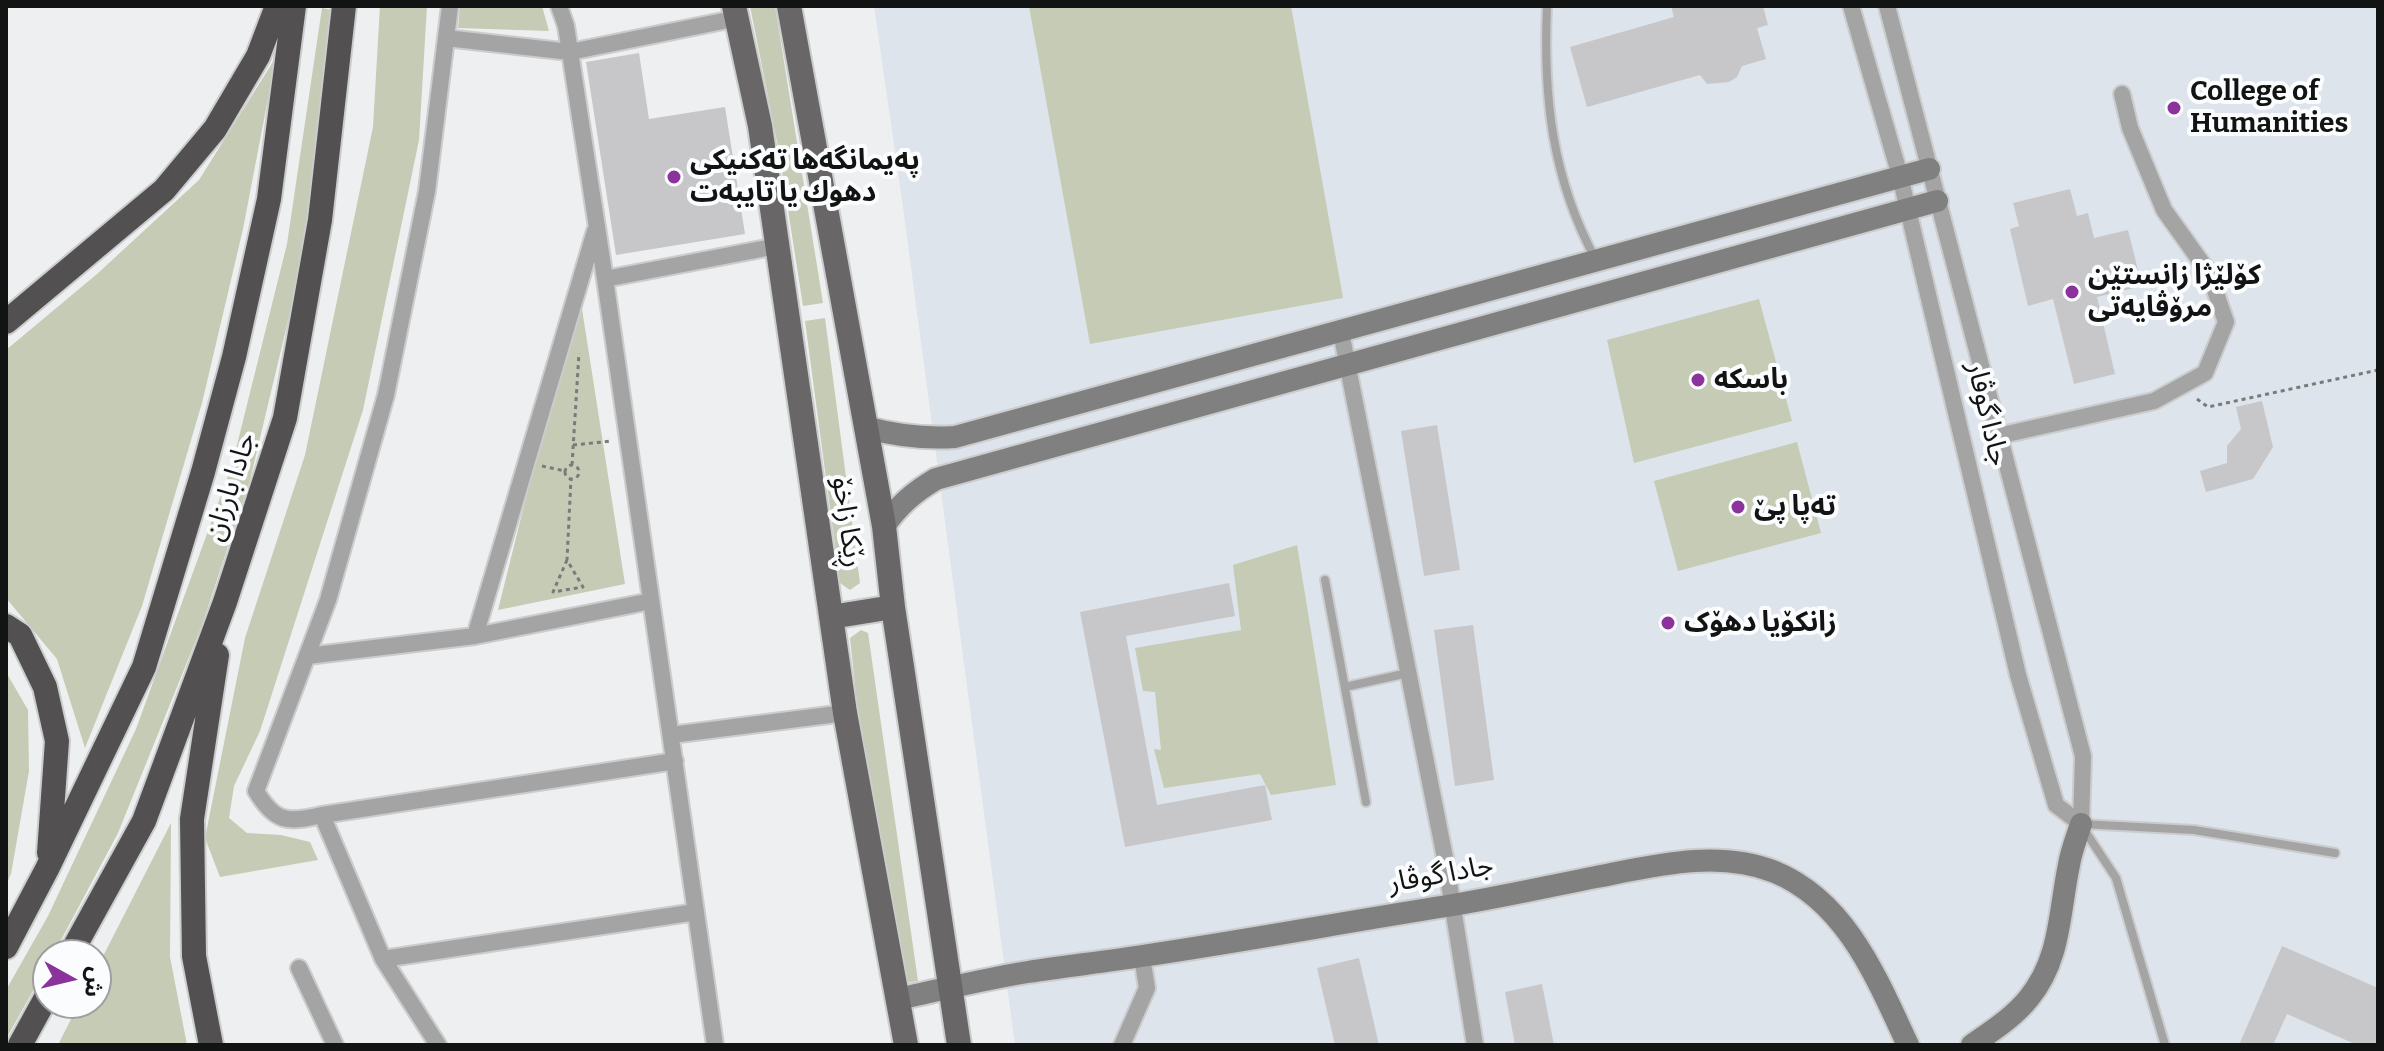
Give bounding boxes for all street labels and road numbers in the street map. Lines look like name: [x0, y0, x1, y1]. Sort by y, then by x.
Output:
street label: جادا گوڤار: [1959, 359, 2015, 469]
street label: جادا بارزان: [198, 429, 264, 545]
street label: ڕێکا زاخۆ: [824, 474, 870, 570]
street label: جادا گوڤار: [1386, 849, 1496, 901]

